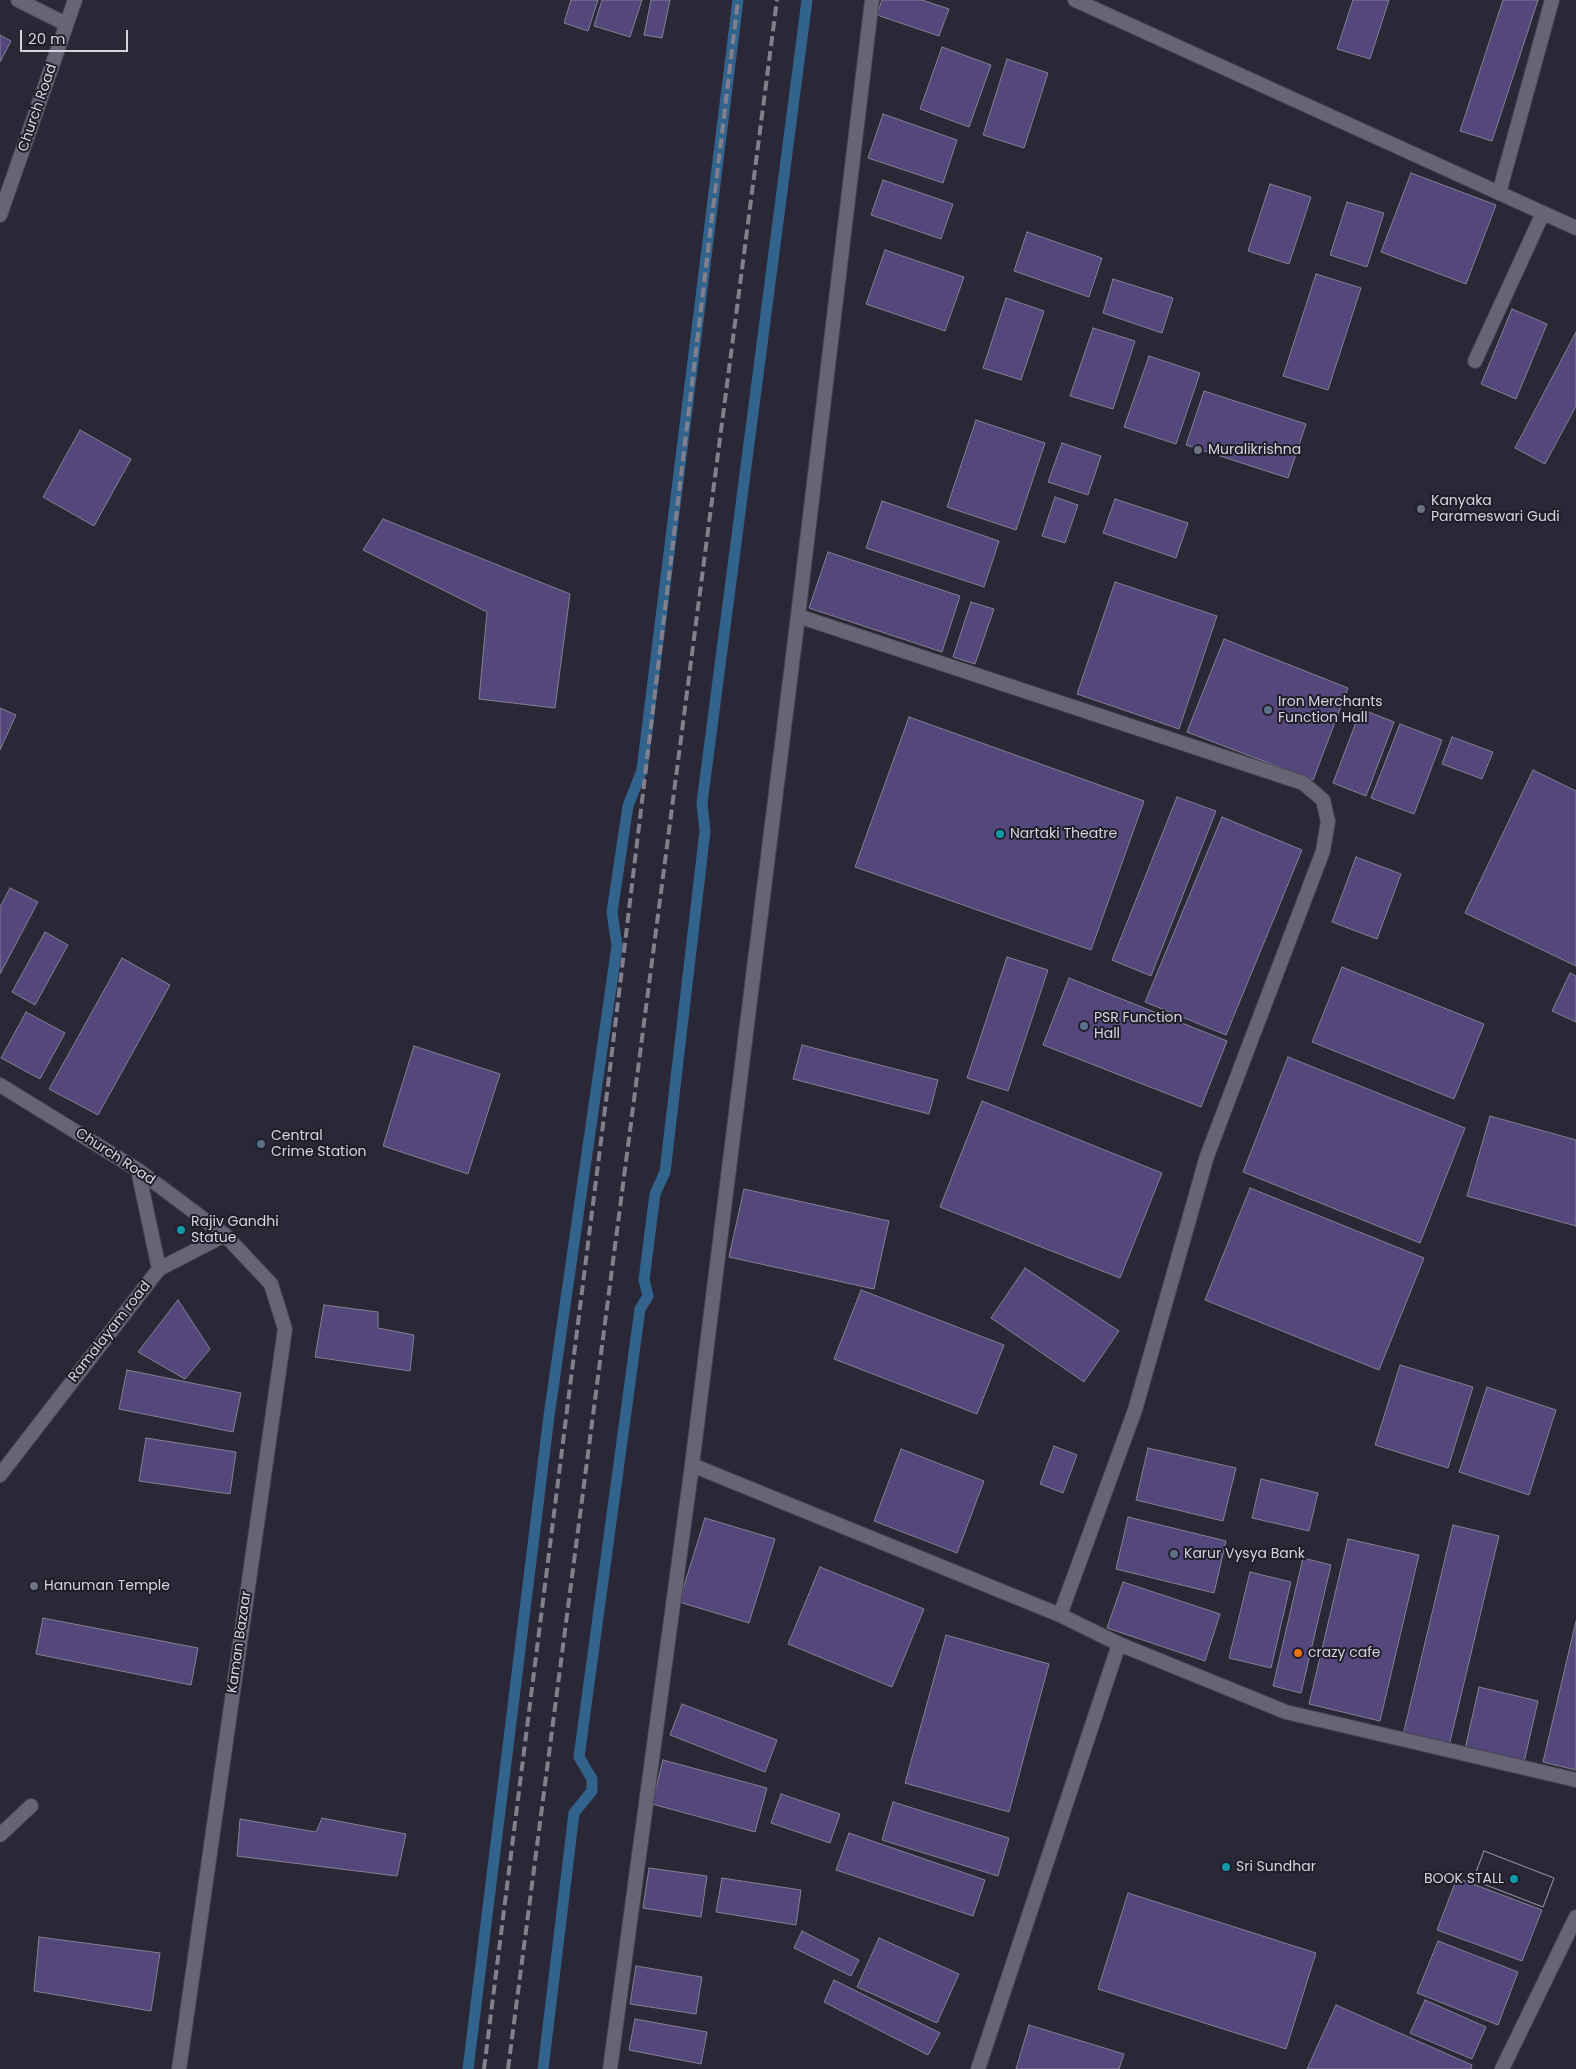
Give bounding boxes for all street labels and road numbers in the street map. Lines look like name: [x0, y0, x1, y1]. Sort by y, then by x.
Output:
street label: Church Road: [15, 62, 61, 154]
street label: Church Road: [72, 1125, 158, 1189]
street label: Ramalayam road: [65, 1278, 155, 1386]
street label: Kaman Bazaar: [225, 1590, 255, 1694]

